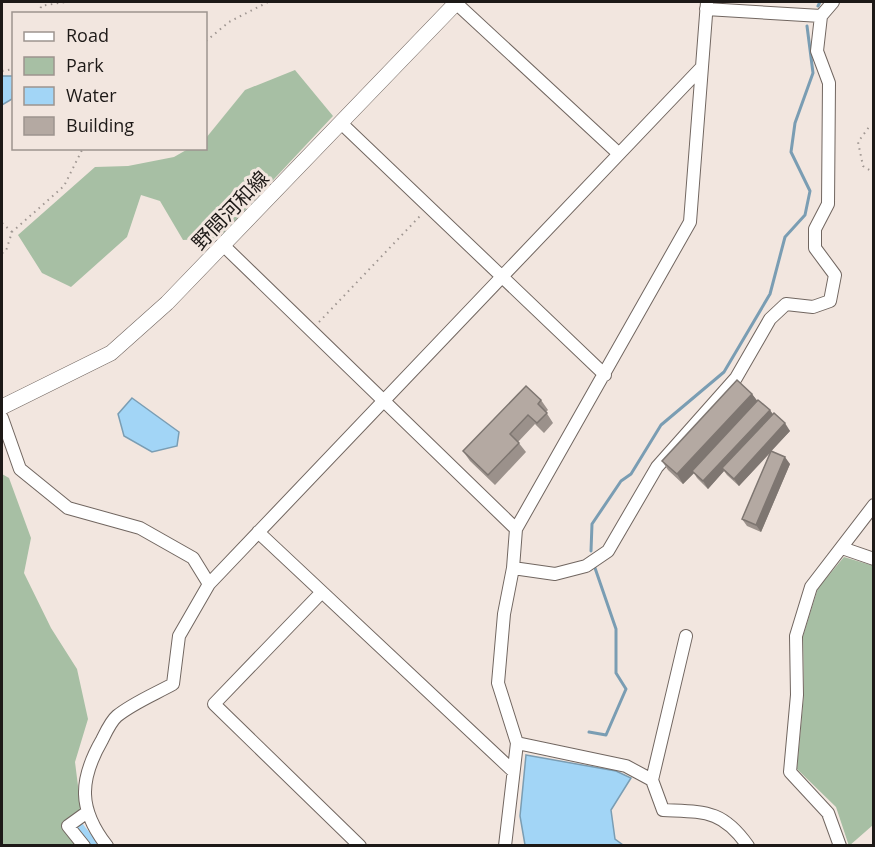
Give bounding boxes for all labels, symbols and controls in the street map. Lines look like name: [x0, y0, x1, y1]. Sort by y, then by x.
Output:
legend: [12, 12, 207, 150]
text: Road: [66, 23, 109, 47]
text: Park: [66, 53, 104, 77]
text: Water: [66, 83, 117, 107]
text: Building: [66, 113, 134, 137]
street label: 野間河和線: [186, 165, 274, 255]

